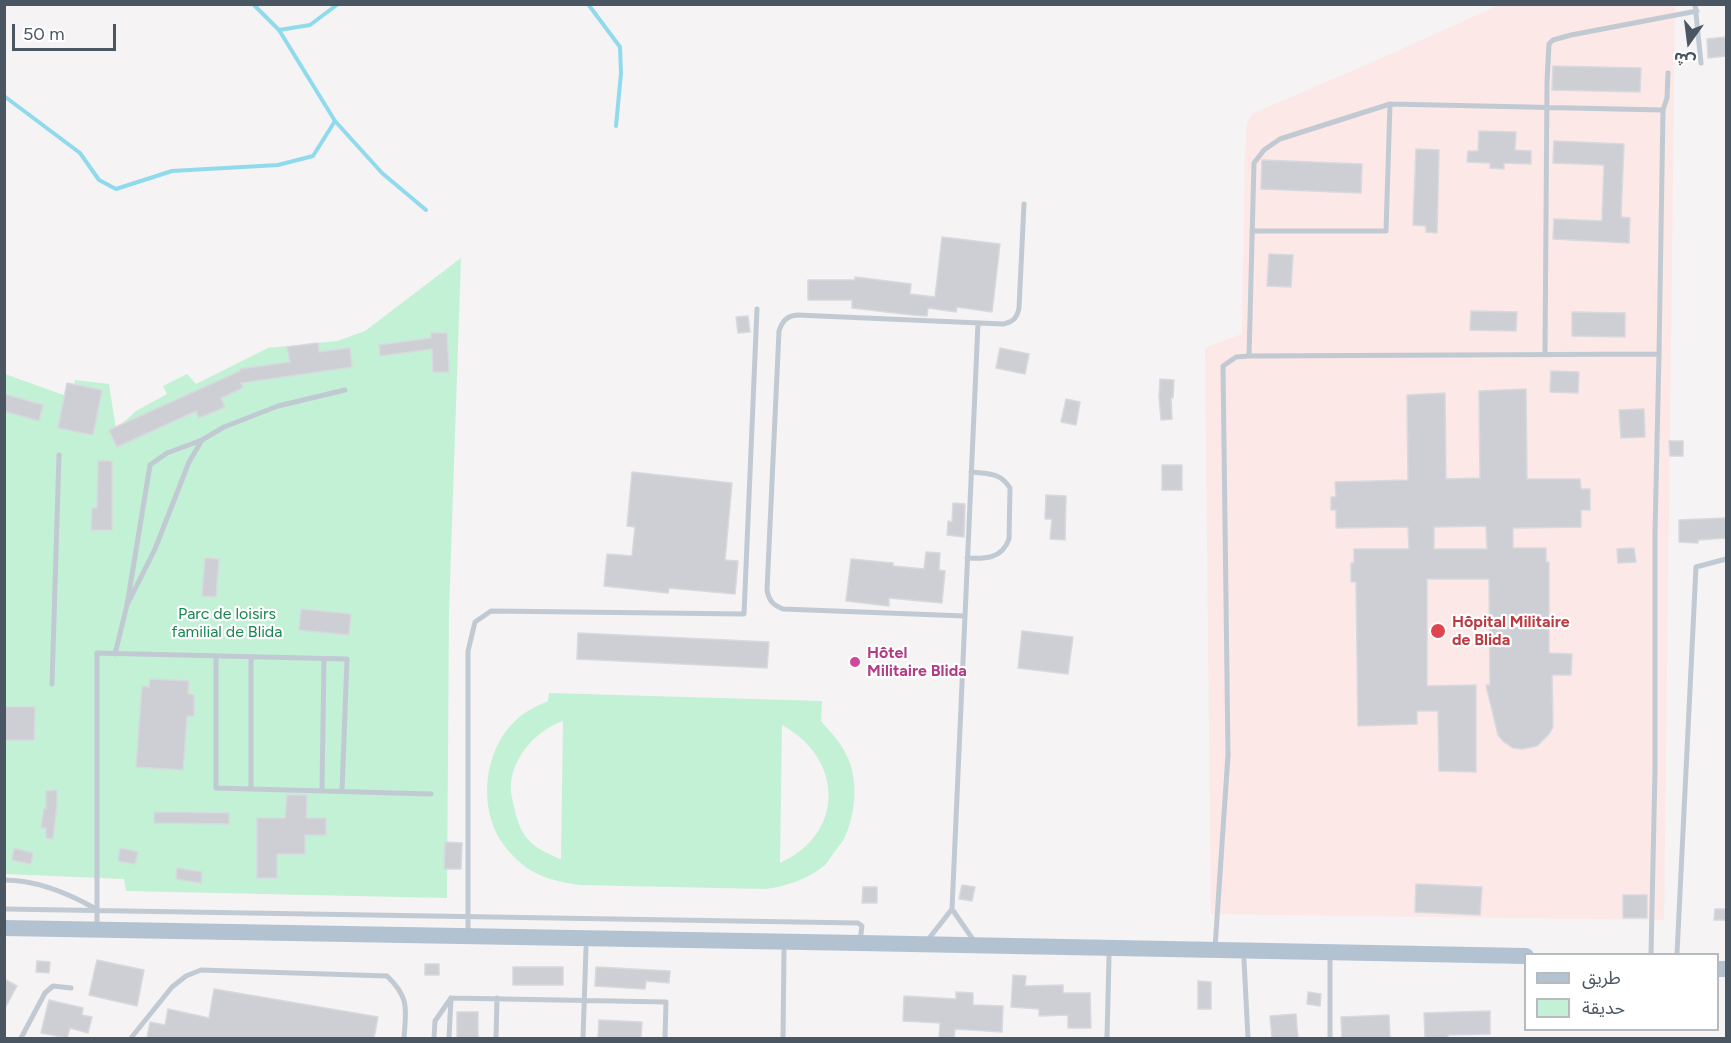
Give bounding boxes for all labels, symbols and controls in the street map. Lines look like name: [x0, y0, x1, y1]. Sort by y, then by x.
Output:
scale bar: [15, 12, 118, 50]
north arrow: [1659, 12, 1719, 72]
text: 50 m: [23, 23, 65, 45]
text: ش: [1672, 48, 1697, 72]
park label: Parc de loisirs familial de Blida: [172, 604, 282, 642]
place label: Hôpital Militaire de Blida: [1452, 612, 1570, 650]
marker: Hôpital Militaire de Blida: [1429, 622, 1447, 640]
place label: Hôtel Militaire Blida: [867, 643, 967, 681]
marker: Hôtel Militaire Blida: [848, 655, 862, 669]
legend: [1524, 953, 1719, 1031]
text: طريق: [1582, 967, 1621, 989]
text: حديقة: [1582, 997, 1625, 1019]

